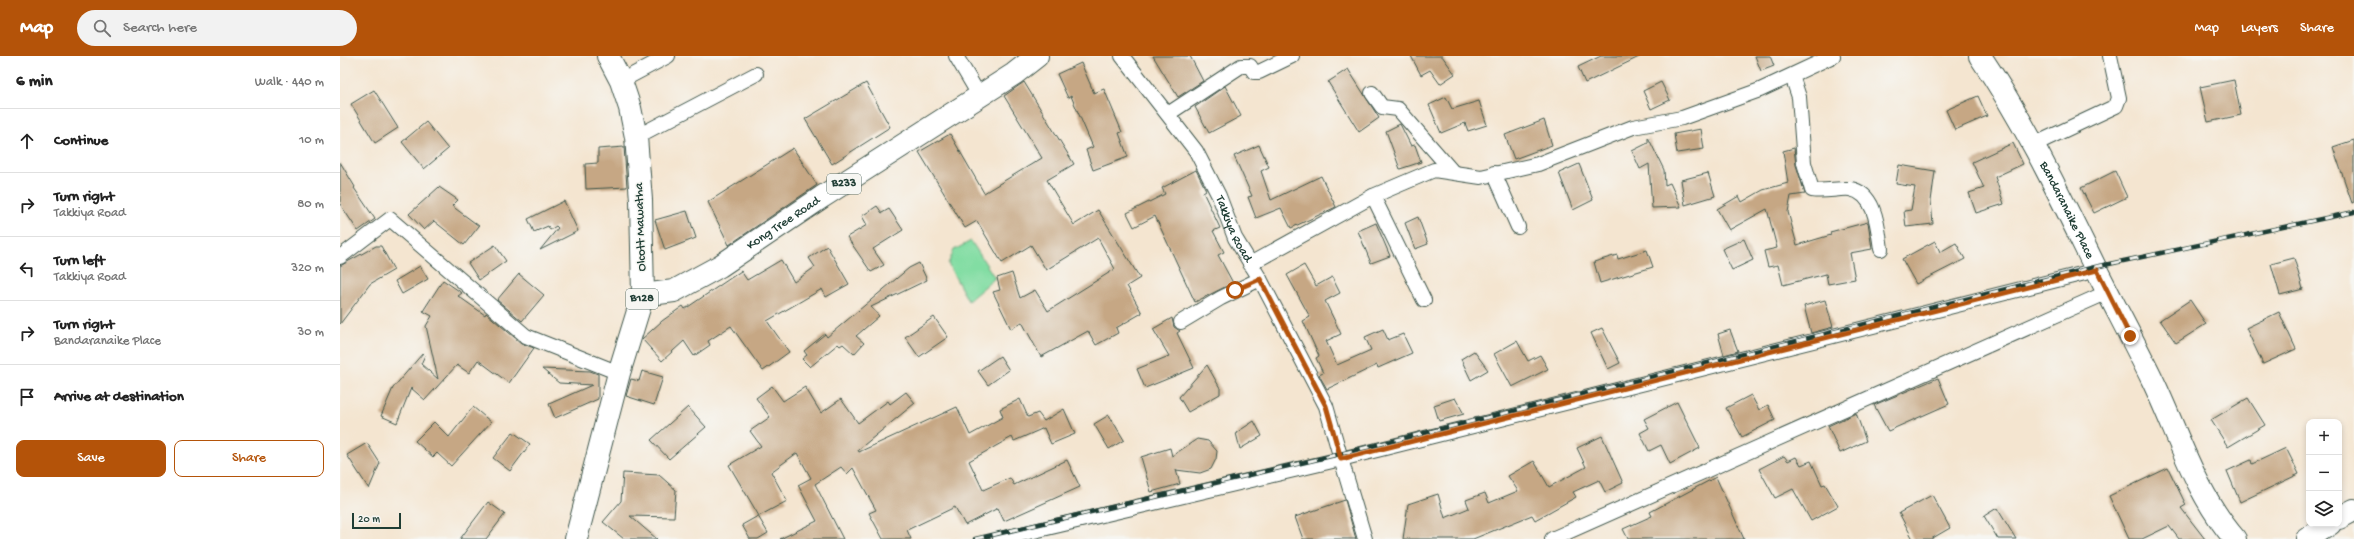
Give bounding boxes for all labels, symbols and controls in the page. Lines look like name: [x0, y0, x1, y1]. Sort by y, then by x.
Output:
search box: [77, 10, 357, 46]
text: Map: [20, 17, 53, 40]
icon: search: [91, 17, 113, 39]
text: Search here: [123, 19, 197, 37]
text: Map: [2195, 20, 2219, 37]
text: Layers: [2241, 20, 2278, 37]
text: Share: [2300, 20, 2334, 37]
text: 6 min: [16, 72, 52, 92]
text: Walk · 440 m: [255, 75, 324, 90]
icon: ahead: [16, 130, 38, 152]
text: Continue: [54, 132, 108, 150]
text: 10 m: [299, 133, 324, 148]
street label: Bandaranaike Place: [2036, 158, 2097, 262]
road number: B233: [827, 174, 861, 194]
street label: Olcott Mawatha: [632, 182, 650, 272]
text: Turn right: [54, 188, 114, 206]
street label: Kong Tree Road: [744, 192, 824, 253]
street label: Takkiya Road: [1212, 193, 1256, 266]
icon: right: [16, 194, 38, 216]
text: 80 m: [297, 197, 324, 212]
text: Takkiya Road: [54, 206, 126, 221]
text: Turn left: [54, 252, 105, 270]
icon: left: [16, 258, 38, 280]
text: 320 m: [291, 261, 324, 276]
text: Takkiya Road: [54, 270, 126, 285]
route start: [1226, 281, 1244, 299]
road number: B128: [626, 289, 658, 309]
text: Turn right: [54, 316, 114, 334]
icon: right: [16, 322, 38, 344]
text: 30 m: [298, 325, 324, 340]
route end: [2121, 327, 2139, 345]
text: Bandaranaike Place: [54, 334, 161, 349]
icon: arrive: [16, 386, 38, 408]
text: Arrive at destination: [54, 388, 184, 406]
map controls: [2306, 419, 2342, 527]
button: +: [2306, 419, 2342, 455]
button: Save: [16, 440, 166, 477]
button: Share: [174, 440, 324, 477]
button: −: [2306, 455, 2342, 491]
button: layers: [2306, 491, 2342, 527]
scale bar: [352, 511, 401, 530]
text: 20 m: [358, 514, 380, 526]

